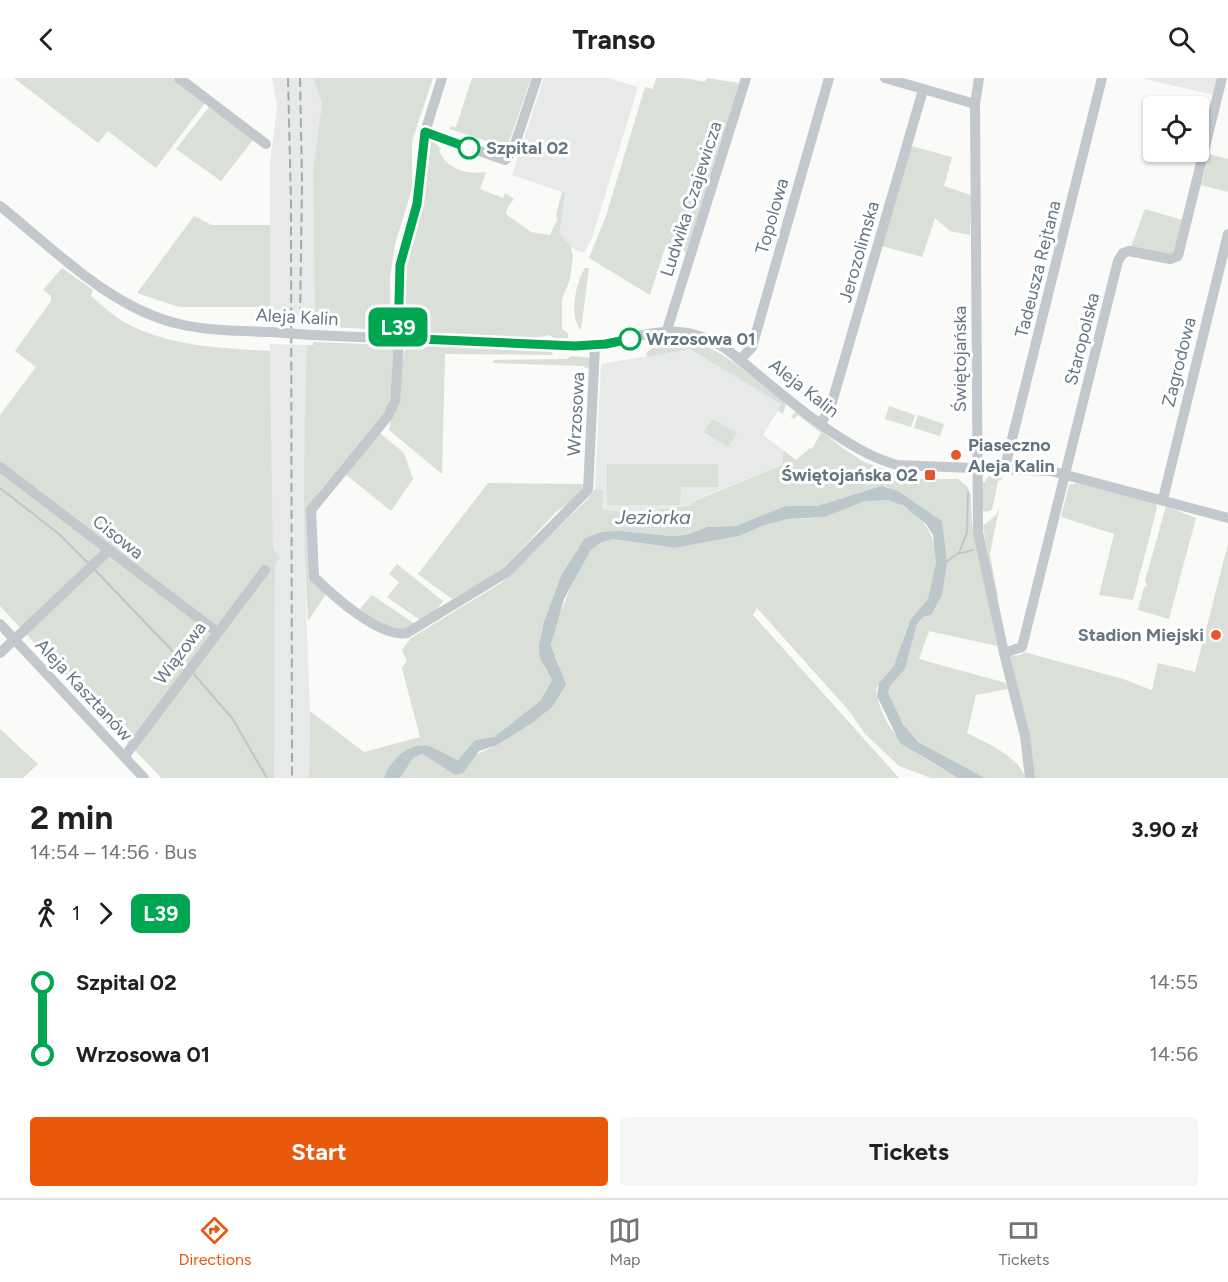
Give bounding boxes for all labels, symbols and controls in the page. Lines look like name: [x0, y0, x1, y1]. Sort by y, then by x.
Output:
icon: back: [30, 23, 63, 56]
text: Transo: [573, 23, 655, 56]
icon: search: [1165, 23, 1198, 56]
map controls: [1143, 96, 1209, 162]
button: locate: [1143, 96, 1209, 162]
street label: Ludwika Czajewicza: [656, 119, 726, 279]
marker: Szpital 02: [458, 137, 480, 159]
place label: Szpital 02: [486, 137, 569, 159]
street label: Topolowa: [751, 176, 793, 256]
street label: Tadeusza Rejtana: [1010, 198, 1066, 340]
street label: Jerozolimska: [834, 199, 884, 305]
street label: Staropolska: [1060, 290, 1104, 388]
street label: Aleja Kalin: [255, 304, 339, 330]
street label: Świętojańska: [949, 306, 971, 412]
line badge: L39: [364, 308, 432, 346]
text: L39: [380, 315, 416, 340]
street label: Zagrodowa: [1157, 315, 1201, 409]
marker: Wrzosowa 01: [619, 328, 641, 350]
place label: Wrzosowa 01: [646, 328, 756, 350]
street label: Aleja Kalin: [765, 354, 843, 422]
street label: Wrzosowa: [563, 371, 589, 457]
place label: Piaseczno Aleja Kalin: [968, 434, 1055, 477]
marker: Piaseczno Aleja Kalin: [949, 448, 963, 462]
place label: Świętojańska 02: [781, 464, 918, 486]
marker: Świętojańska 02: [923, 468, 937, 482]
water label: Jeziorka: [614, 505, 691, 529]
street label: Cisowa: [88, 510, 148, 564]
street label: Wiązowa: [149, 617, 211, 689]
place label: Stadion Miejski: [1078, 624, 1204, 646]
marker: Stadion Miejski: [1209, 628, 1223, 642]
street label: Aleja Kasztanów: [31, 634, 137, 746]
text: 2 min: [30, 798, 113, 837]
text: 3.90 zł: [1131, 816, 1198, 843]
text: 14:54 – 14:56 · Bus: [30, 840, 197, 864]
icon: walk: [30, 897, 63, 930]
icon: forward: [89, 897, 122, 930]
text: 1: [72, 901, 80, 925]
text: L39: [143, 901, 178, 926]
text: Szpital 02: [76, 969, 177, 996]
text: 14:55: [1149, 970, 1198, 994]
text: Wrzosowa 01: [76, 1041, 210, 1068]
text: 14:56: [1149, 1042, 1198, 1066]
button: Start: [30, 1117, 608, 1186]
button: Tickets: [620, 1117, 1198, 1186]
tab: Directions: [179, 1214, 251, 1269]
tab: Map: [608, 1214, 641, 1269]
tab: Tickets: [998, 1214, 1049, 1269]

